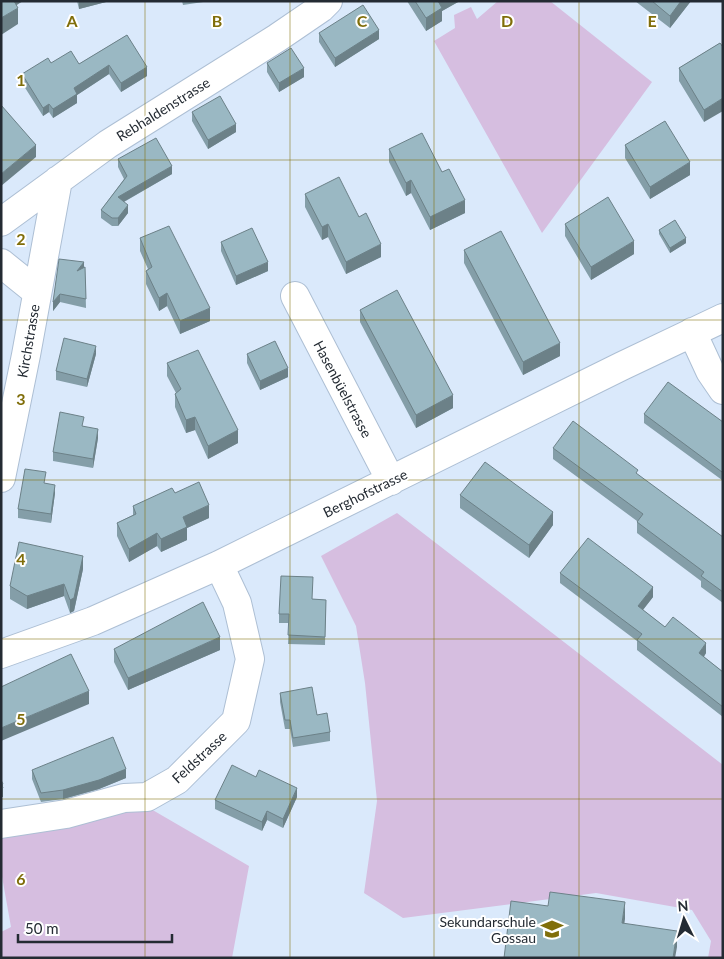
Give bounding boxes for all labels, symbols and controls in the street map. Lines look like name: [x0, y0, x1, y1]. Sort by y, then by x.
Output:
text: A: [65, 11, 78, 30]
text: B: [212, 11, 222, 30]
text: C: [357, 11, 368, 30]
text: D: [501, 11, 513, 30]
text: E: [647, 11, 657, 30]
text: 1: [16, 70, 26, 89]
street label: Rebhaldenstrasse: [113, 73, 213, 145]
text: 2: [16, 229, 26, 248]
street label: Kirchstrasse: [13, 303, 43, 379]
street label: Hasenbüelstrasse: [310, 338, 376, 440]
text: 3: [16, 389, 26, 408]
street label: Berghofstrasse: [320, 465, 410, 521]
text: 4: [16, 549, 26, 568]
text: 5: [16, 709, 26, 728]
street label: Feldstrasse: [168, 727, 230, 787]
text: 6: [16, 869, 26, 888]
north arrow: [659, 894, 709, 944]
text: N: [677, 897, 689, 914]
scale bar: [18, 912, 171, 944]
place label: Sekundarschule Gossau: [439, 913, 536, 946]
school or university icon: Sekundarschule Gossau: [539, 916, 565, 942]
text: 50 m: [25, 919, 59, 937]

